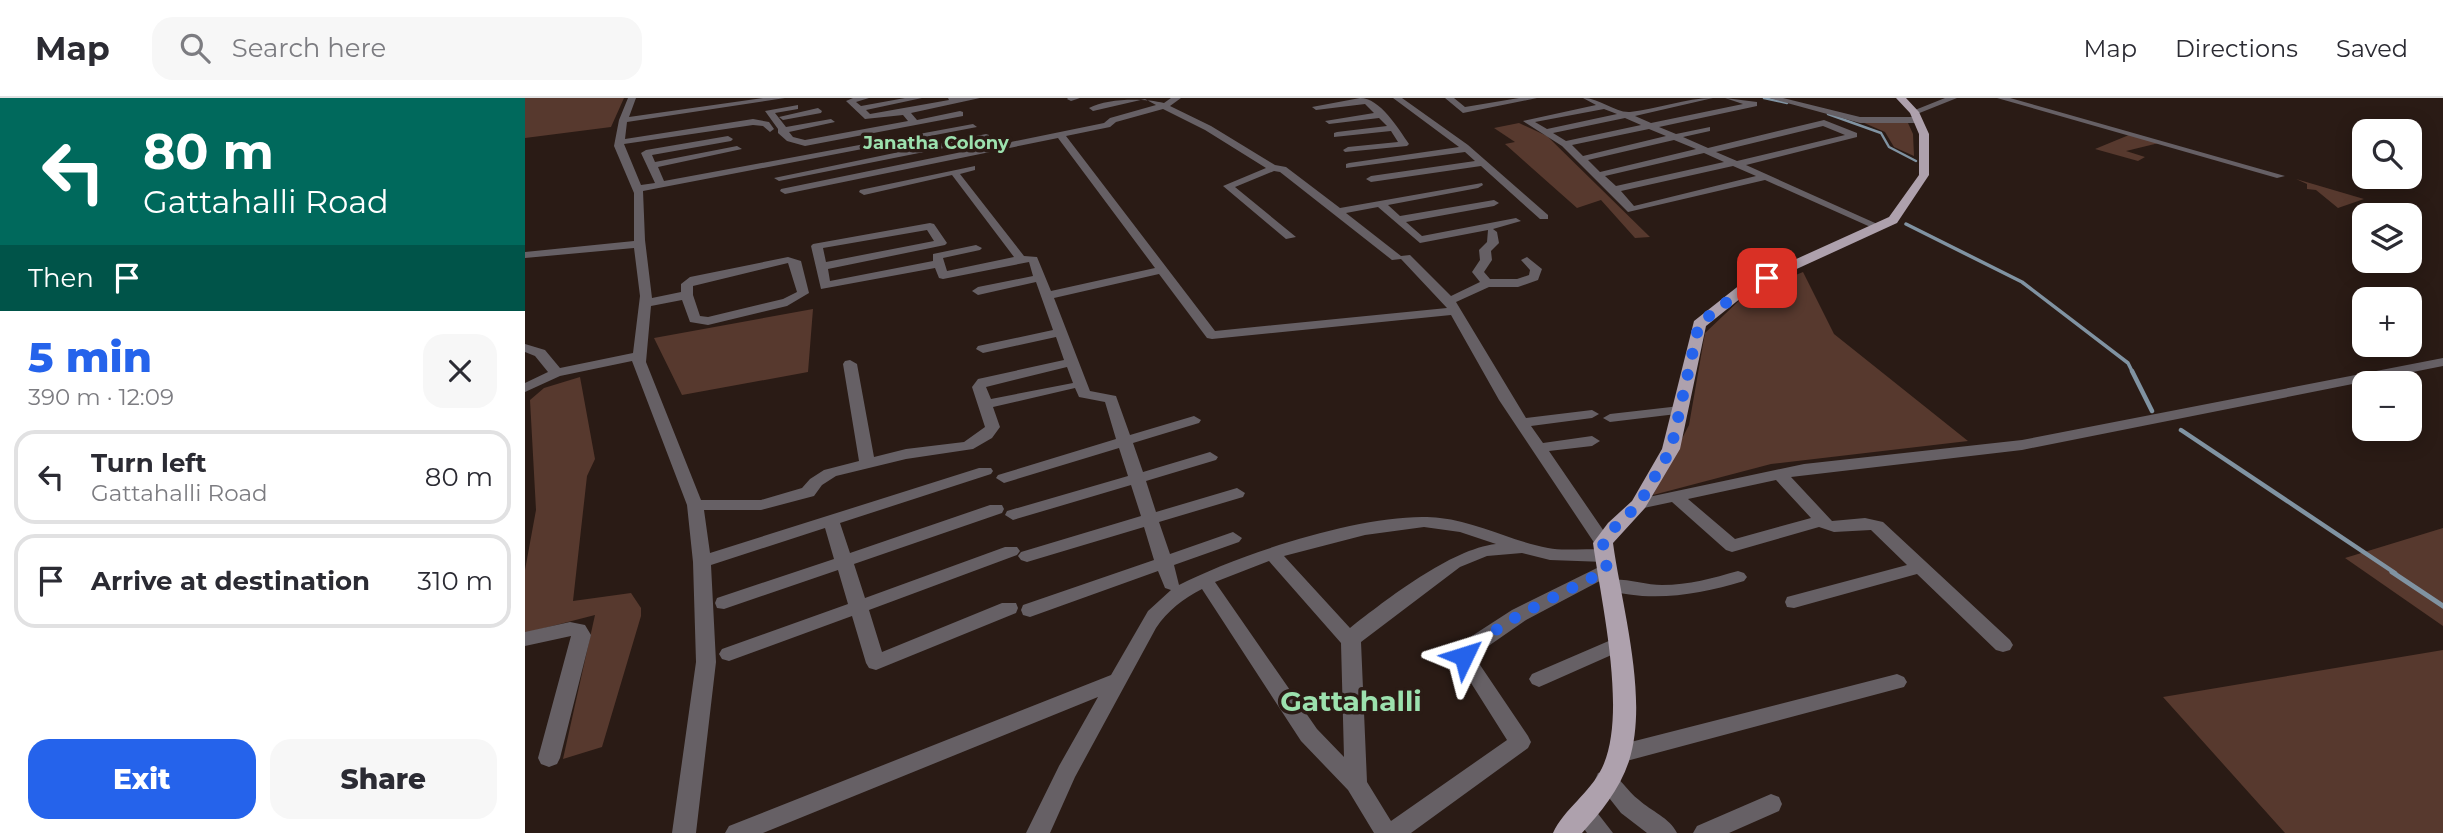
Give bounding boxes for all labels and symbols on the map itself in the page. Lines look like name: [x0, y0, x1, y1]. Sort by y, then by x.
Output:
district label: Janatha Colony: [862, 132, 1009, 154]
pin: [1737, 248, 1797, 308]
position arrow: [1427, 619, 1501, 693]
district label: Gattahalli: [1280, 684, 1422, 718]

